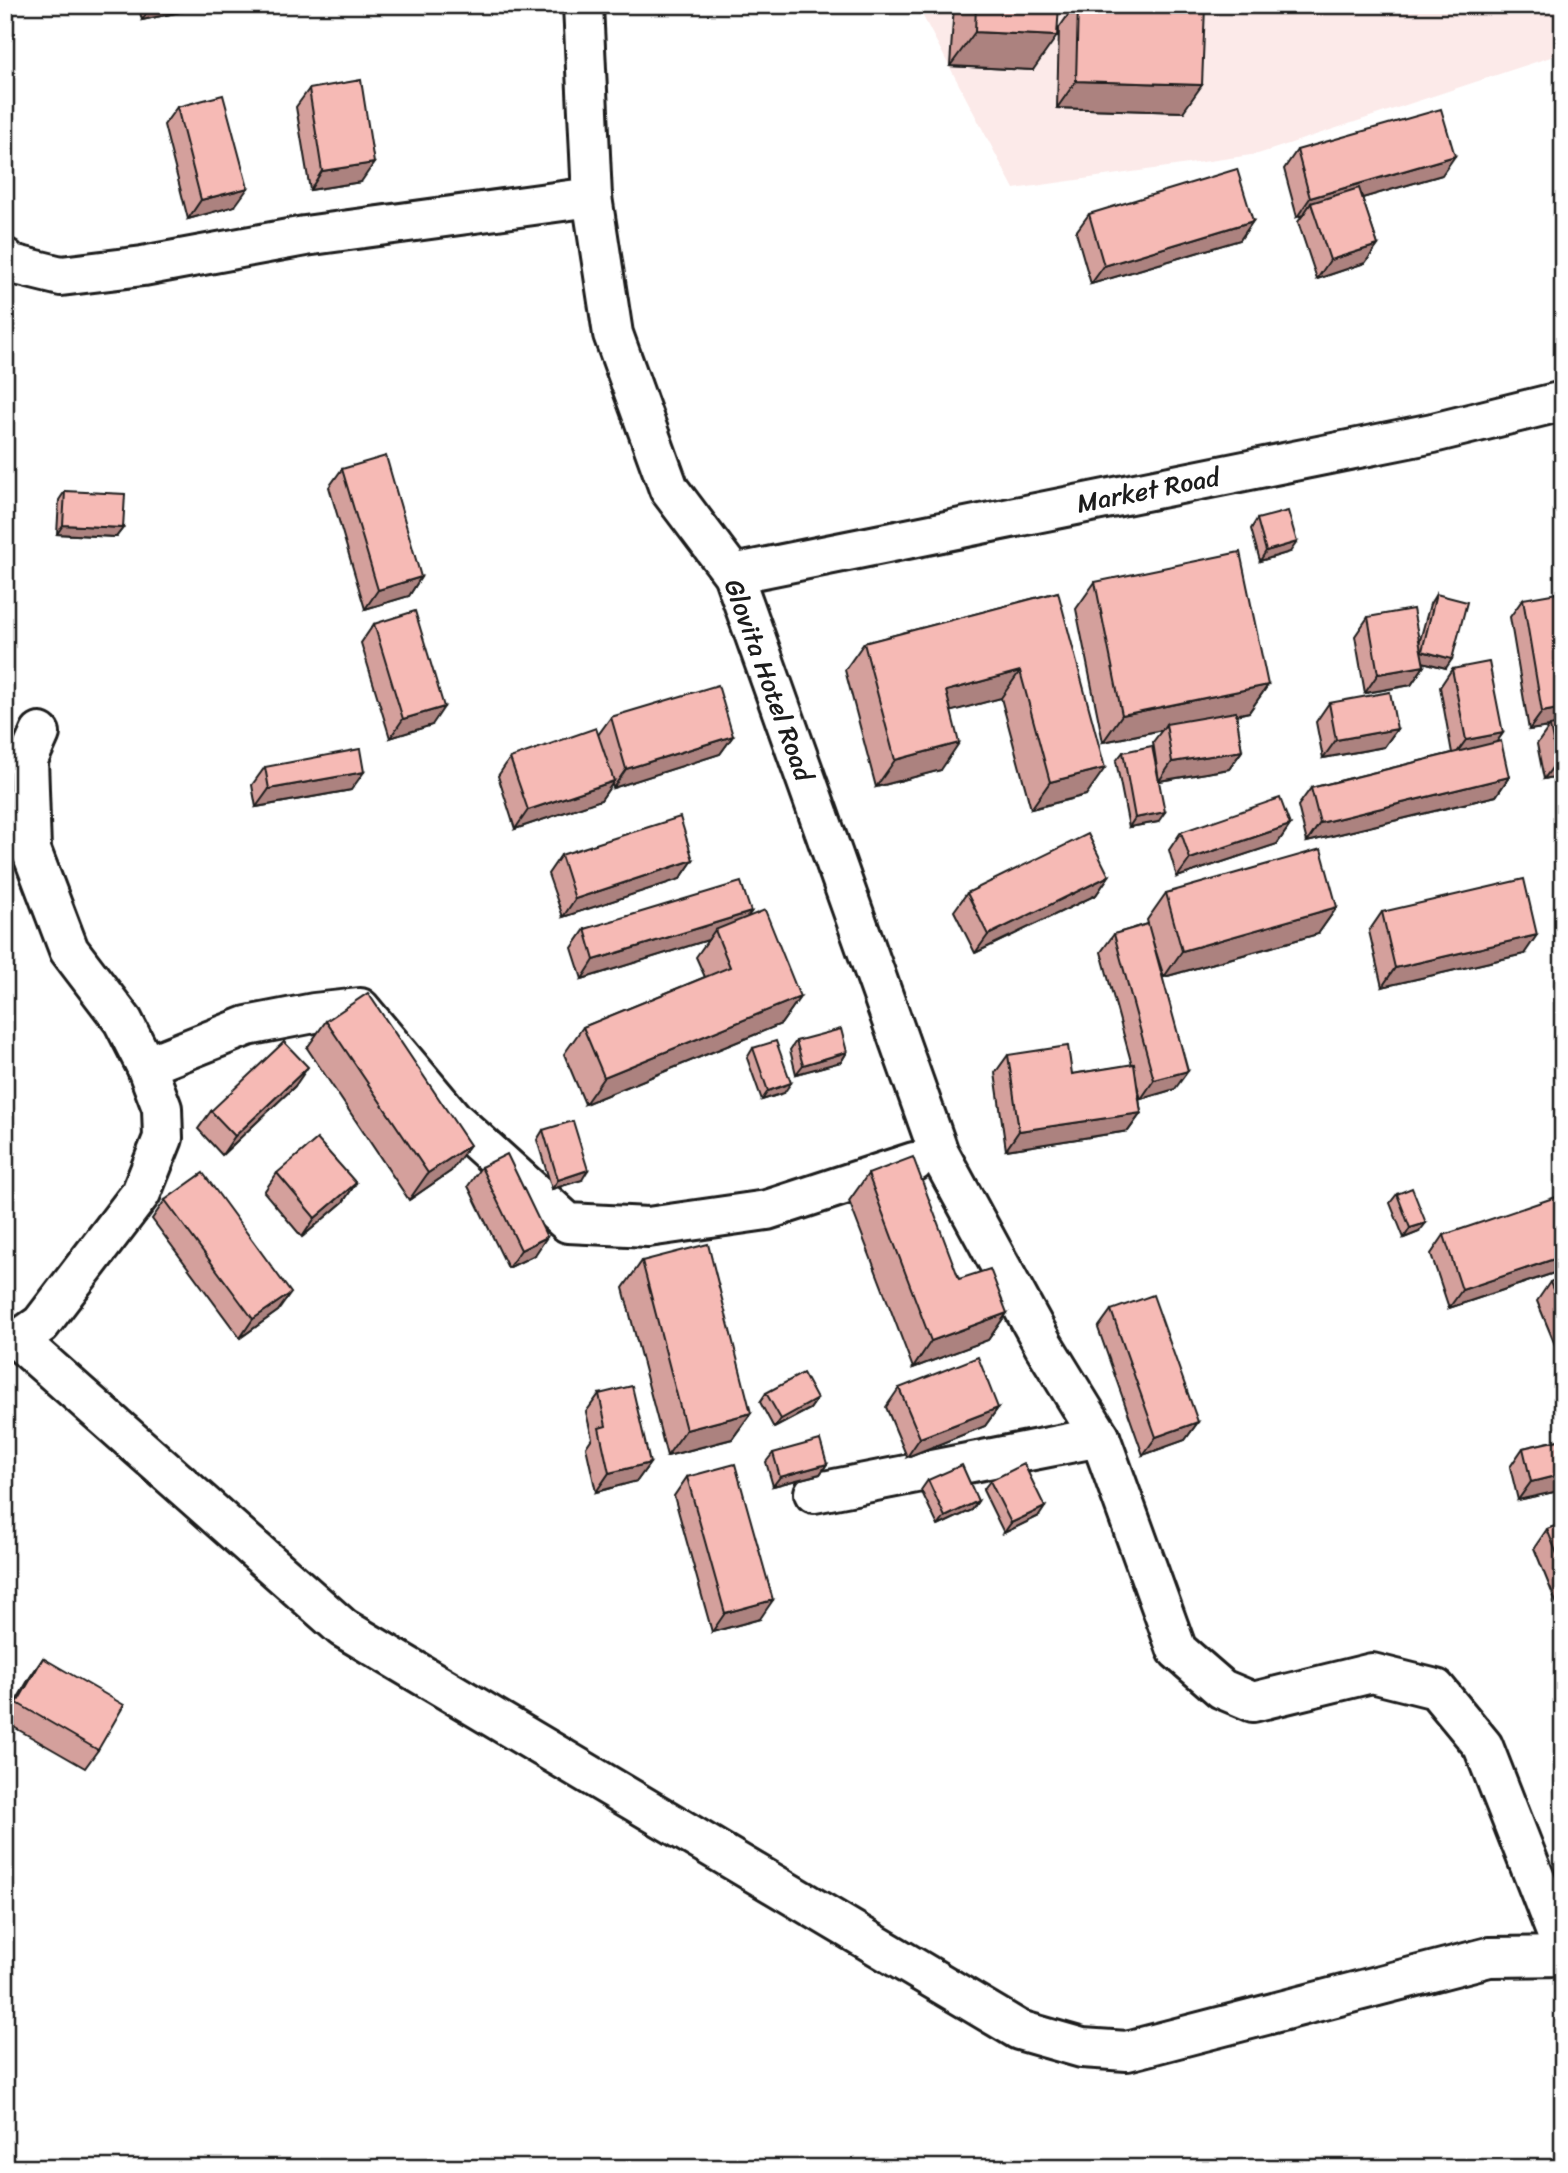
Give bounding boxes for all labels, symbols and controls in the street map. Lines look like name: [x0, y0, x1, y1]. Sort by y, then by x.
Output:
street label: Market Road: [1073, 453, 1226, 526]
street label: Glovita Hotel Road: [711, 572, 828, 790]

